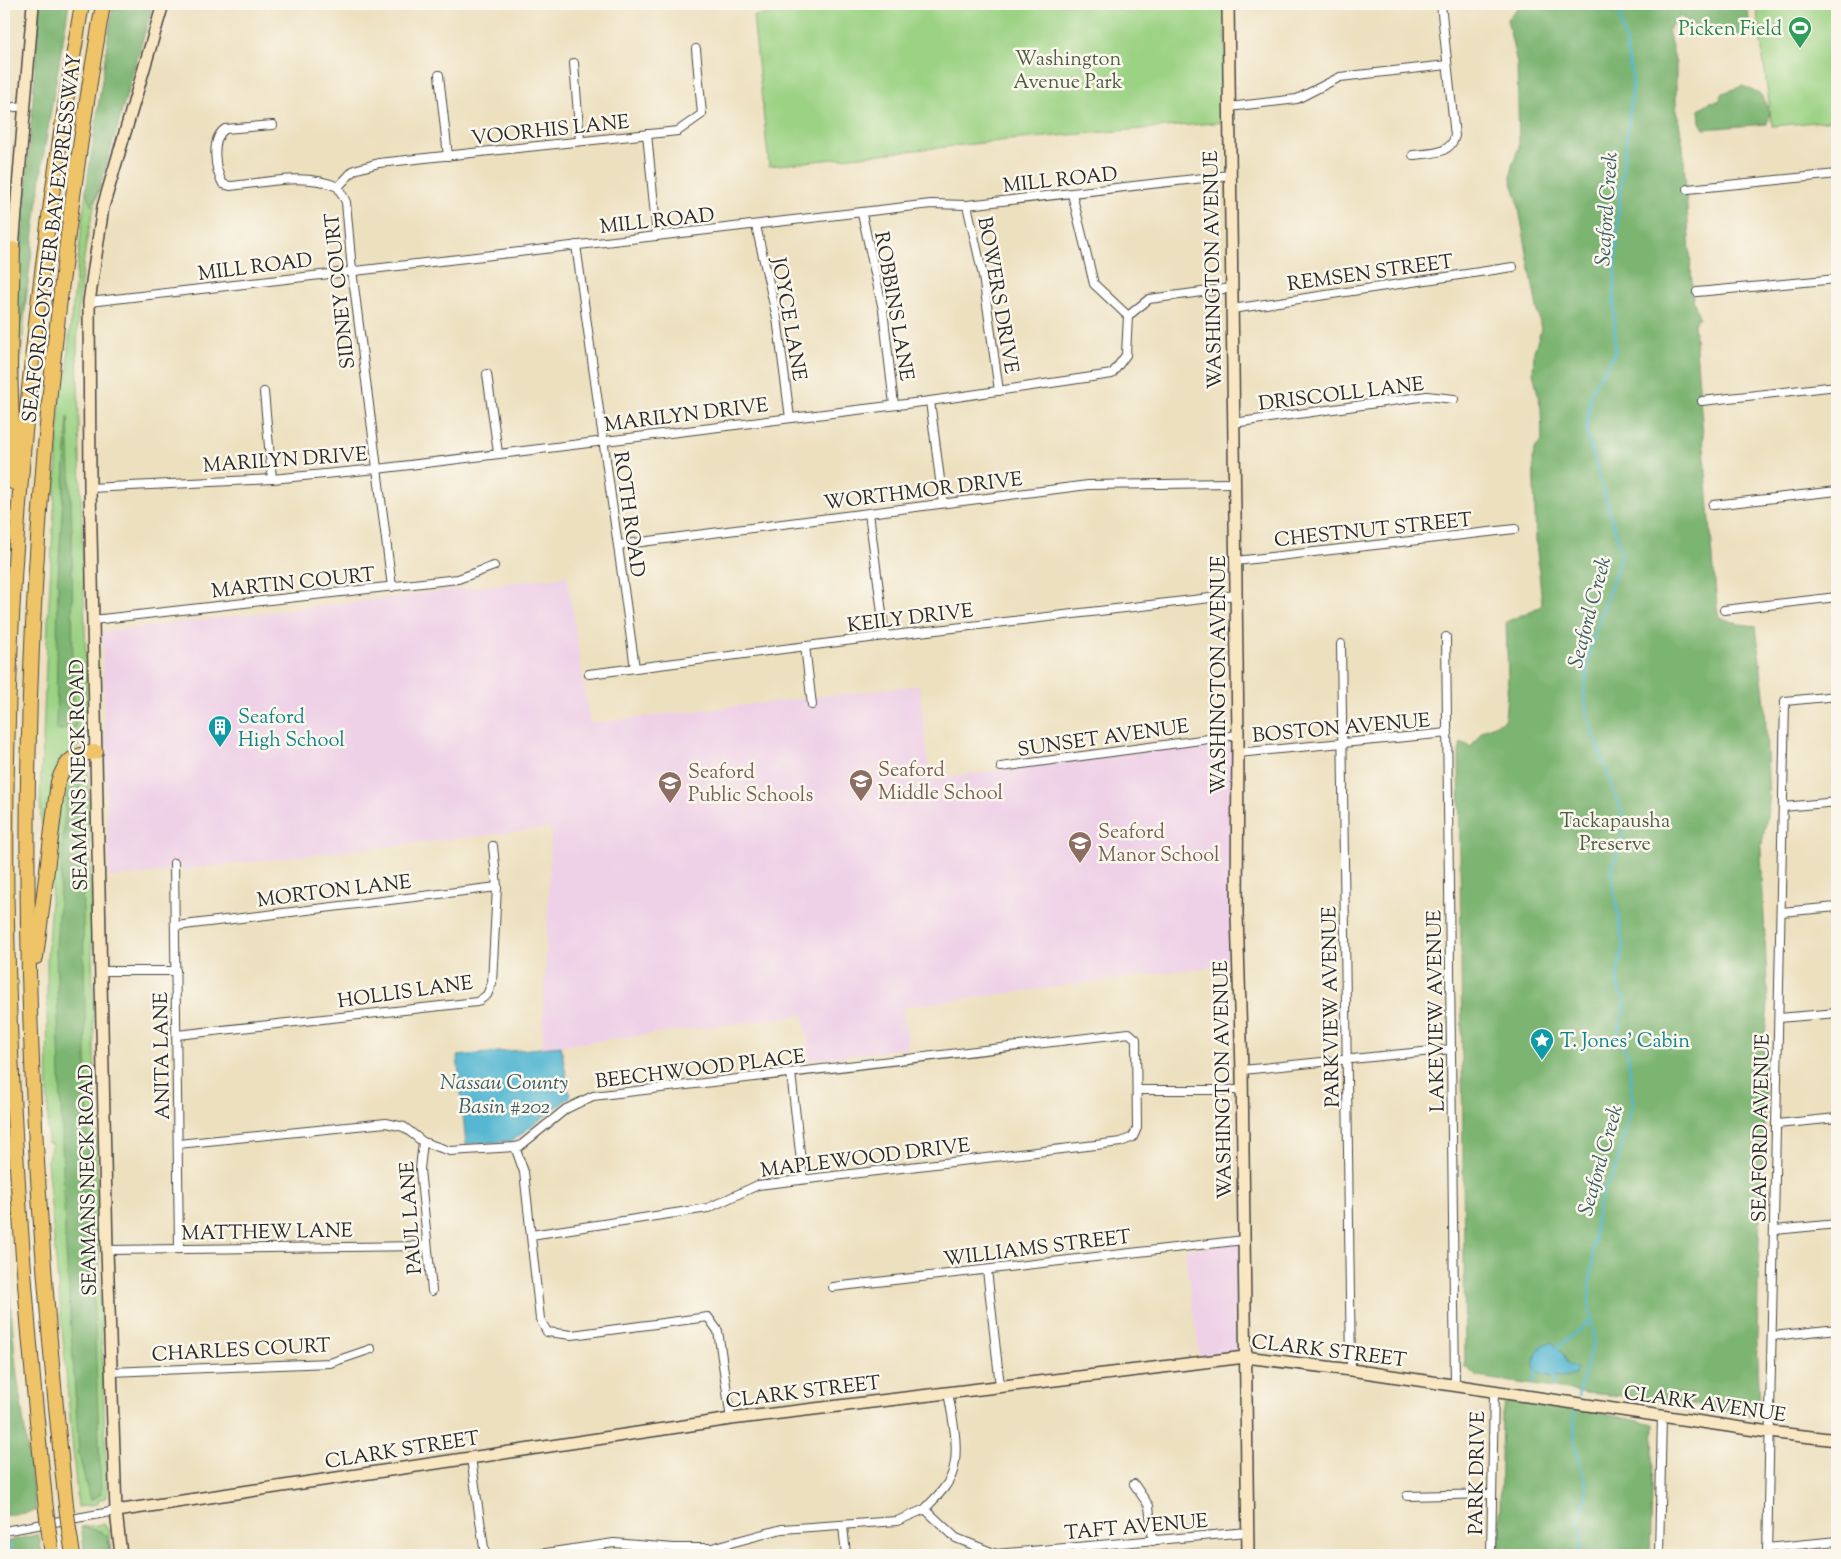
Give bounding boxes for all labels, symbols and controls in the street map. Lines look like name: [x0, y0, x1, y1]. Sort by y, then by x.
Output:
sports icon: Picken Field: [1787, 15, 1813, 49]
place label: Picken Field: [1678, 16, 1782, 45]
park label: Washington Avenue Park: [1013, 46, 1123, 98]
street label: SEAFORD-OYSTER BAY EXPRESSWAY: [16, 52, 91, 424]
street label: VOORHIS LANE: [470, 109, 631, 154]
street label: WASHINGTON AVENUE: [1198, 150, 1231, 390]
water label: Seaford Creek: [1589, 151, 1627, 267]
street label: MILL ROAD: [1001, 161, 1119, 202]
street label: MILL ROAD: [598, 202, 716, 243]
street label: SIDNEY COURT: [319, 211, 364, 370]
street label: BOWERS DRIVE: [968, 215, 1025, 376]
street label: ROBBINS LANE: [865, 230, 920, 383]
street label: MILL ROAD: [196, 247, 314, 290]
street label: REMSEN STREET: [1285, 248, 1455, 300]
street label: JOYCE LANE: [762, 254, 813, 383]
street label: DRISCOLL LANE: [1257, 371, 1426, 420]
street label: MARILYN DRIVE: [603, 392, 770, 441]
street label: MARILYN DRIVE: [202, 441, 368, 482]
street label: ROTH ROAD: [604, 449, 651, 579]
street label: WORTHMOR DRIVE: [822, 466, 1024, 519]
street label: CHESTNUT STREET: [1273, 507, 1474, 556]
water label: Seaford Creek: [1562, 553, 1620, 671]
street label: WASHINGTON AVENUE: [1206, 556, 1235, 794]
street label: MARTIN COURT: [210, 561, 376, 607]
street label: KEILY DRIVE: [846, 597, 975, 642]
street label: SEAMANS NECK ROAD: [64, 659, 97, 891]
place label: Seaford High School: [238, 704, 345, 756]
street label: BOSTON AVENUE: [1251, 707, 1431, 752]
street label: SUNSET AVENUE: [1016, 713, 1191, 766]
building icon: Seaford High School: [207, 714, 233, 748]
place label: Seaford Middle School: [878, 757, 1003, 809]
place label: Seaford Public Schools: [688, 759, 813, 811]
school or university icon: Seaford Middle School: [848, 768, 874, 802]
school or university icon: Seaford Public Schools: [657, 770, 683, 804]
park label: Tackapausha Preserve: [1560, 808, 1670, 860]
place label: Seaford Manor School: [1098, 819, 1220, 871]
school or university icon: Seaford Manor School: [1067, 830, 1093, 864]
street label: MORTON LANE: [256, 869, 413, 916]
street label: PARKVIEW AVENUE: [1316, 906, 1349, 1108]
street label: LAKEVIEW AVENUE: [1421, 910, 1454, 1112]
street label: WASHINGTON AVENUE: [1208, 960, 1241, 1200]
street label: HOLLIS LANE: [336, 970, 475, 1017]
street label: ANITA LANE: [148, 992, 179, 1120]
place icon: T. Jones' Cabin: [1529, 1027, 1555, 1061]
place label: T. Jones' Cabin: [1560, 1028, 1690, 1057]
street label: SEAFORD AVENUE: [1746, 1033, 1779, 1223]
street label: BEECHWOOD PLACE: [594, 1043, 807, 1098]
street label: SEAMANS NECK ROAD: [73, 1064, 106, 1296]
water label: Nassau County Basin #202: [440, 1069, 568, 1123]
water label: Seaford Creek: [1572, 1101, 1632, 1219]
street label: MAPLEWOOD DRIVE: [759, 1132, 972, 1187]
street label: PAUL LANE: [394, 1160, 431, 1275]
street label: MATTHEW LANE: [181, 1218, 353, 1249]
street label: WILLIAMS STREET: [942, 1224, 1133, 1275]
street label: CLARK STREET: [1249, 1329, 1408, 1376]
street label: CHARLES COURT: [151, 1332, 331, 1371]
street label: CLARK STREET: [724, 1370, 883, 1417]
street label: CLARK AVENUE: [1622, 1380, 1788, 1431]
street label: PARK DRIVE: [1463, 1411, 1494, 1535]
street label: CLARK STREET: [323, 1425, 482, 1478]
street label: TAFT AVENUE: [1063, 1508, 1209, 1549]

